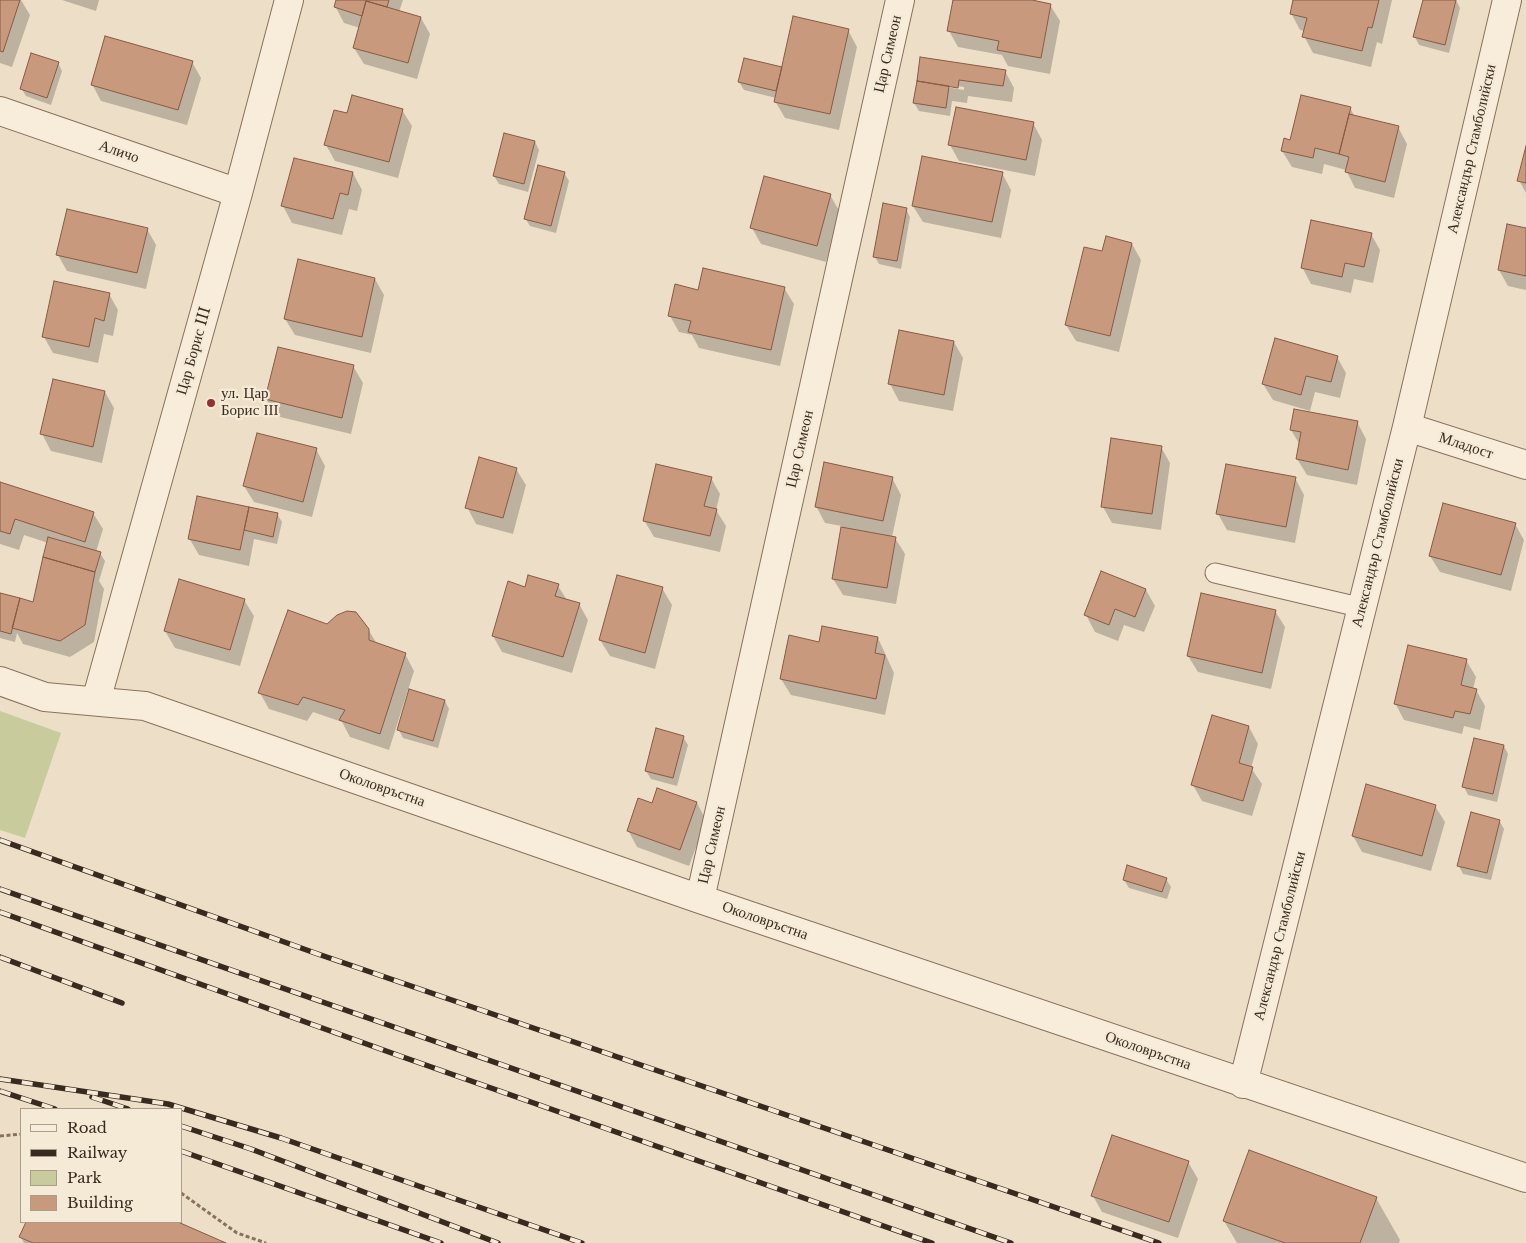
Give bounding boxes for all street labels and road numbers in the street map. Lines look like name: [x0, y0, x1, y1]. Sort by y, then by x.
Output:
street label: Цар Симеон: [870, 13, 906, 95]
street label: Александър Стамболийски: [1444, 62, 1500, 236]
street label: Аличо: [97, 137, 141, 167]
street label: Цар Борис III: [173, 305, 215, 397]
street label: Цар Симеон: [782, 408, 818, 490]
street label: Младост: [1436, 429, 1496, 463]
street label: Александър Стамболийски: [1348, 457, 1408, 629]
street label: Околовръстна: [337, 765, 427, 811]
street label: Цар Симеон: [694, 804, 730, 886]
street label: Александър Стамболийски: [1250, 850, 1310, 1022]
street label: Околовръстна: [720, 898, 810, 944]
street label: Околовръстна: [1103, 1028, 1193, 1074]

